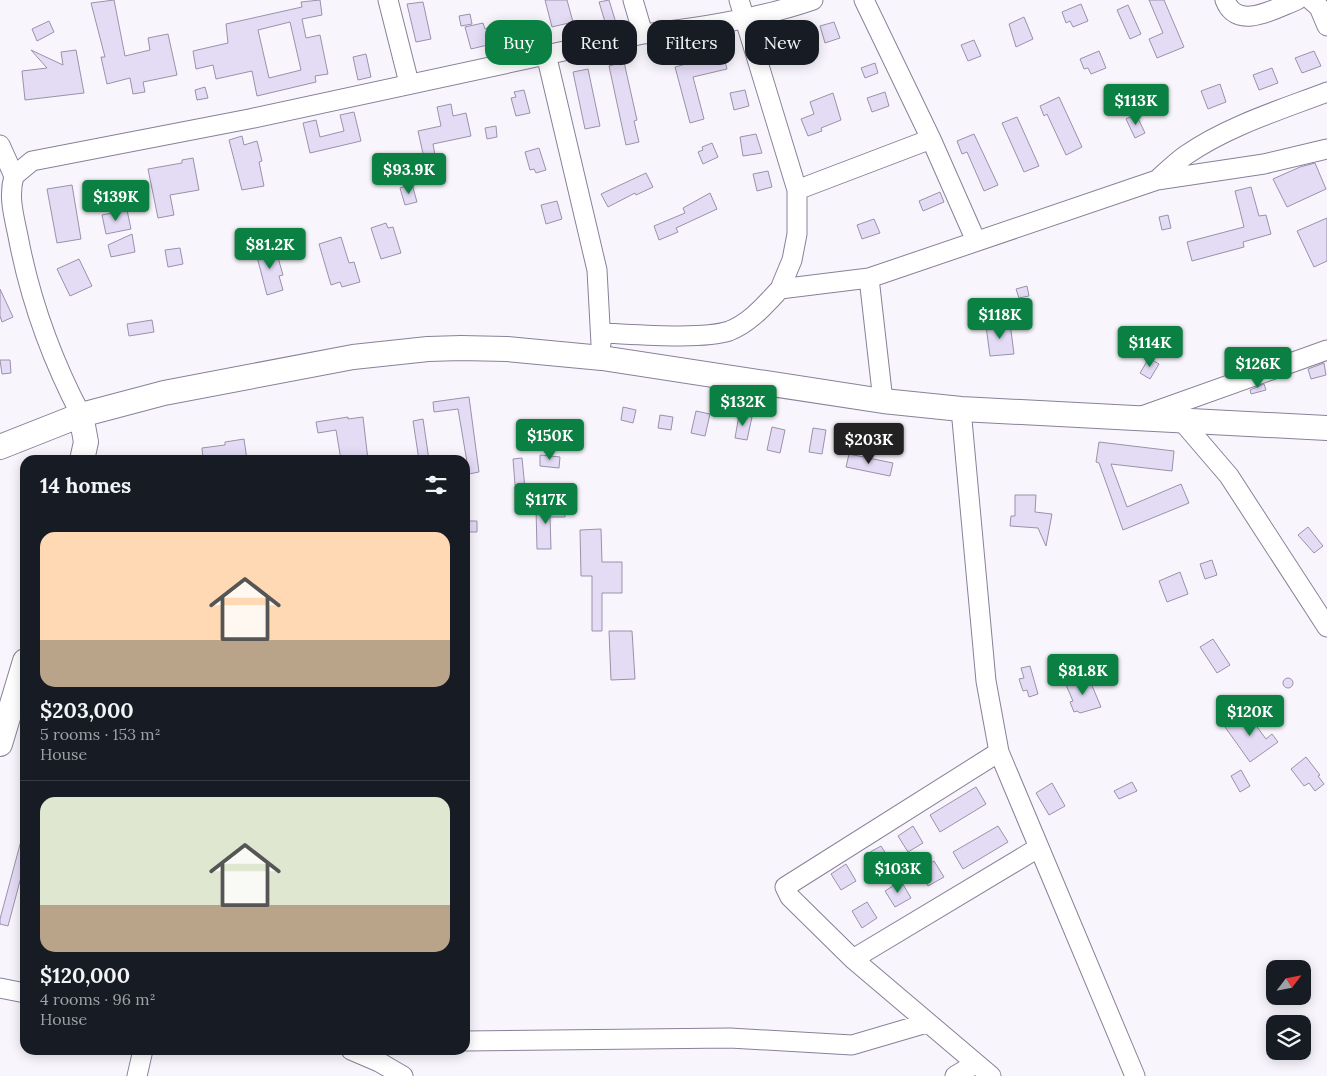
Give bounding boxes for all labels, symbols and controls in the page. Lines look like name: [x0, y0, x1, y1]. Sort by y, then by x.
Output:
chip: Buy: [485, 20, 552, 65]
chip: Rent: [562, 20, 637, 65]
chip: Filters: [647, 20, 735, 65]
chip: New: [745, 20, 819, 65]
pin: $113K: [1101, 84, 1171, 126]
text: $113K: [1115, 90, 1157, 110]
pin: $93.9K: [368, 152, 450, 195]
text: $93.9K: [383, 159, 435, 179]
pin: $139K: [81, 180, 151, 222]
text: $139K: [93, 186, 139, 206]
pin: $81.2K: [229, 228, 311, 270]
text: $81.2K: [246, 234, 294, 254]
pin: $118K: [965, 298, 1035, 340]
text: $118K: [979, 304, 1021, 324]
pin: $114K: [1115, 326, 1185, 368]
text: $114K: [1129, 332, 1171, 352]
pin: $126K: [1223, 346, 1293, 389]
text: $126K: [1235, 353, 1281, 373]
pin: $132K: [708, 384, 778, 427]
text: $132K: [721, 391, 765, 411]
pin: $150K: [515, 418, 585, 461]
pin: $203K: [834, 422, 904, 465]
text: $150K: [527, 425, 573, 445]
text: $203K: [845, 429, 893, 449]
icon: filters: [422, 471, 450, 499]
text: 14 homes: [40, 472, 131, 499]
pin: $117K: [511, 482, 581, 525]
text: $117K: [525, 489, 567, 509]
icon: home: [200, 564, 290, 654]
pin: $81.8K: [1042, 654, 1124, 696]
text: $81.8K: [1058, 660, 1108, 680]
pin: $120K: [1215, 694, 1285, 737]
text: $203,000: [40, 697, 134, 724]
text: $120K: [1227, 701, 1273, 721]
text: 5 rooms · 153 m²: [40, 724, 161, 744]
text: House: [40, 744, 87, 764]
icon: home: [200, 830, 290, 920]
pin: $103K: [863, 852, 933, 894]
text: $103K: [875, 858, 921, 878]
north arrow: [1266, 960, 1311, 1005]
map controls: [1266, 960, 1311, 1060]
text: $120,000: [40, 962, 130, 989]
text: 4 rooms · 96 m²: [40, 989, 156, 1009]
text: House: [40, 1009, 87, 1029]
button: layers: [1266, 1015, 1311, 1060]

